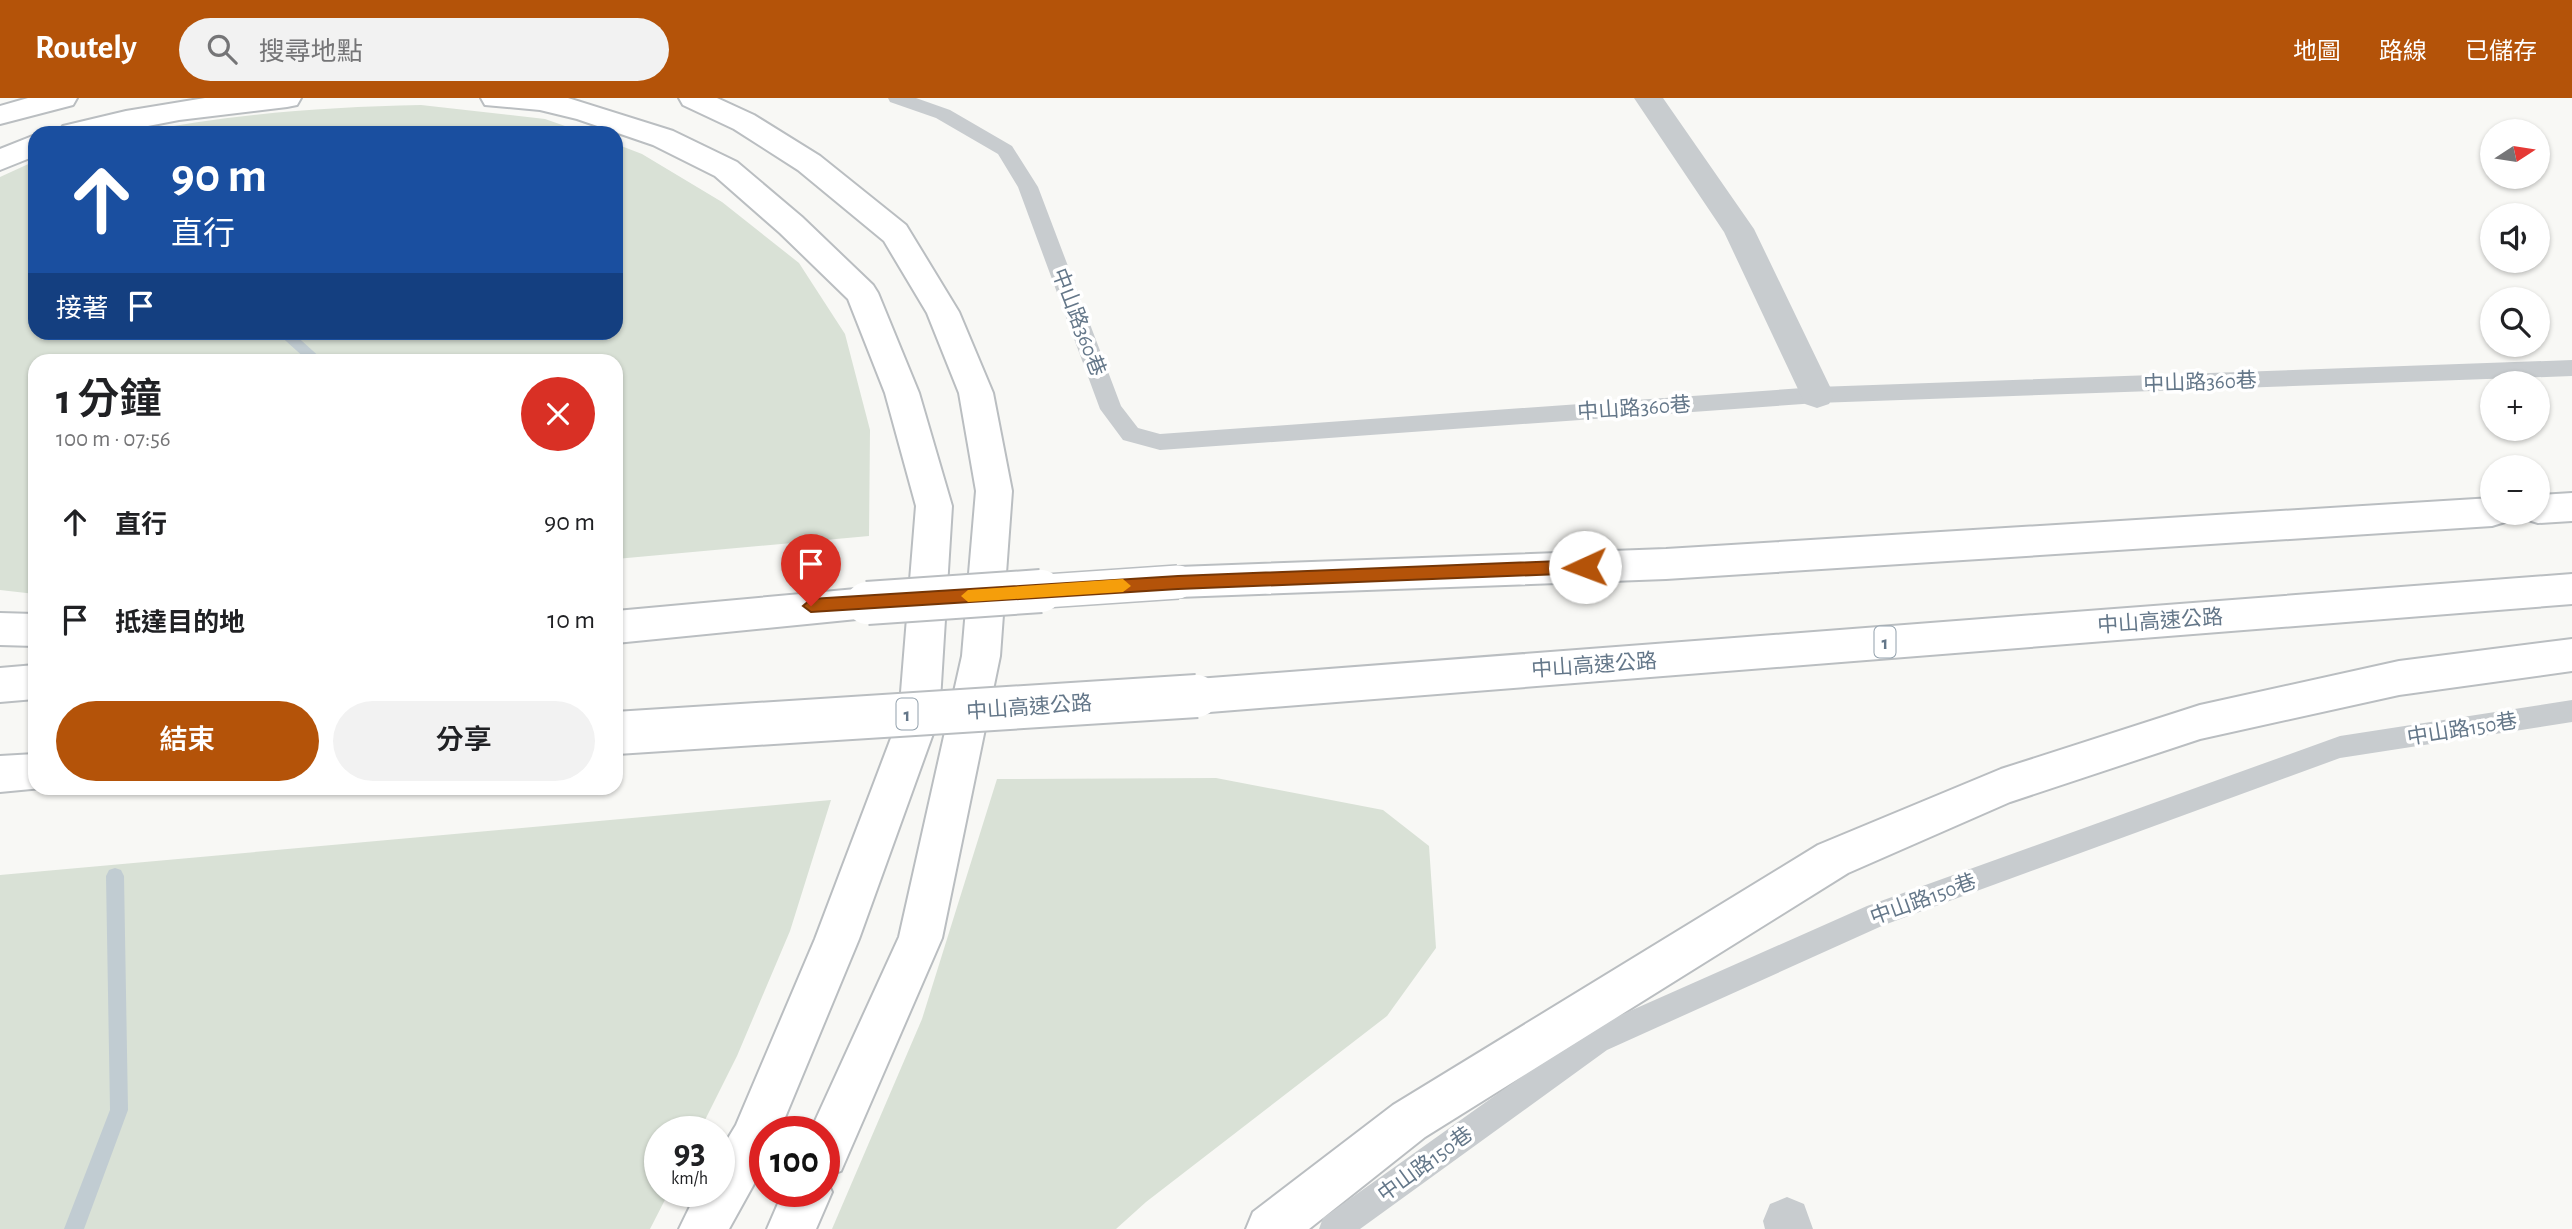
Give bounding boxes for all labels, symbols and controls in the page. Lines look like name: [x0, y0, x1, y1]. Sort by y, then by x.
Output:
search box: [179, 18, 669, 81]
icon: search: [203, 30, 241, 68]
text: Routely: [35, 32, 137, 65]
text: 搜尋地點: [259, 39, 363, 65]
text: 地圖: [2293, 40, 2341, 64]
text: 路線: [2379, 40, 2427, 64]
text: 已儲存: [2465, 40, 2537, 64]
north arrow: [2480, 119, 2550, 189]
map controls: [2480, 119, 2550, 525]
text: 90 m: [171, 152, 267, 201]
icon: ahead: [56, 154, 147, 245]
button: sound: [2480, 203, 2550, 273]
text: 直行: [171, 218, 235, 250]
street label: 中山路360巷: [1048, 265, 1110, 379]
icon: arrive: [122, 287, 160, 325]
button: search: [2480, 287, 2550, 357]
text: 接著: [56, 296, 108, 322]
street label: 中山路360巷: [2143, 369, 2257, 395]
button: +: [2480, 371, 2550, 441]
button: close: [521, 377, 595, 451]
text: 1 分鐘: [56, 379, 161, 421]
street label: 中山路360巷: [1577, 393, 1691, 423]
text: 100 m · 07:56: [56, 428, 171, 451]
button: −: [2480, 455, 2550, 525]
icon: ahead: [56, 503, 94, 541]
text: 90 m: [544, 509, 595, 535]
text: 直行: [115, 512, 167, 538]
position arrow: [1548, 530, 1622, 604]
pin: [781, 534, 841, 606]
icon: arrive: [792, 545, 830, 583]
icon: arrive: [56, 601, 94, 639]
street label: 中山高速公路: [2096, 606, 2224, 636]
text: 10 m: [547, 607, 595, 633]
text: 抵達目的地: [115, 610, 245, 636]
road number: 1: [1874, 626, 1896, 657]
street label: 中山高速公路: [1530, 650, 1658, 680]
street label: 中山高速公路: [965, 692, 1093, 722]
road number: 1: [897, 698, 918, 730]
button: 結束: [56, 701, 319, 781]
button: 分享: [333, 701, 595, 781]
street label: 中山路150巷: [2405, 709, 2519, 749]
street label: 中山路150巷: [1867, 870, 1979, 928]
speed limit sign: 100: [749, 1116, 840, 1207]
street label: 中山路150巷: [1374, 1122, 1476, 1206]
text: 93: [673, 1135, 705, 1170]
text: km/h: [671, 1170, 708, 1188]

